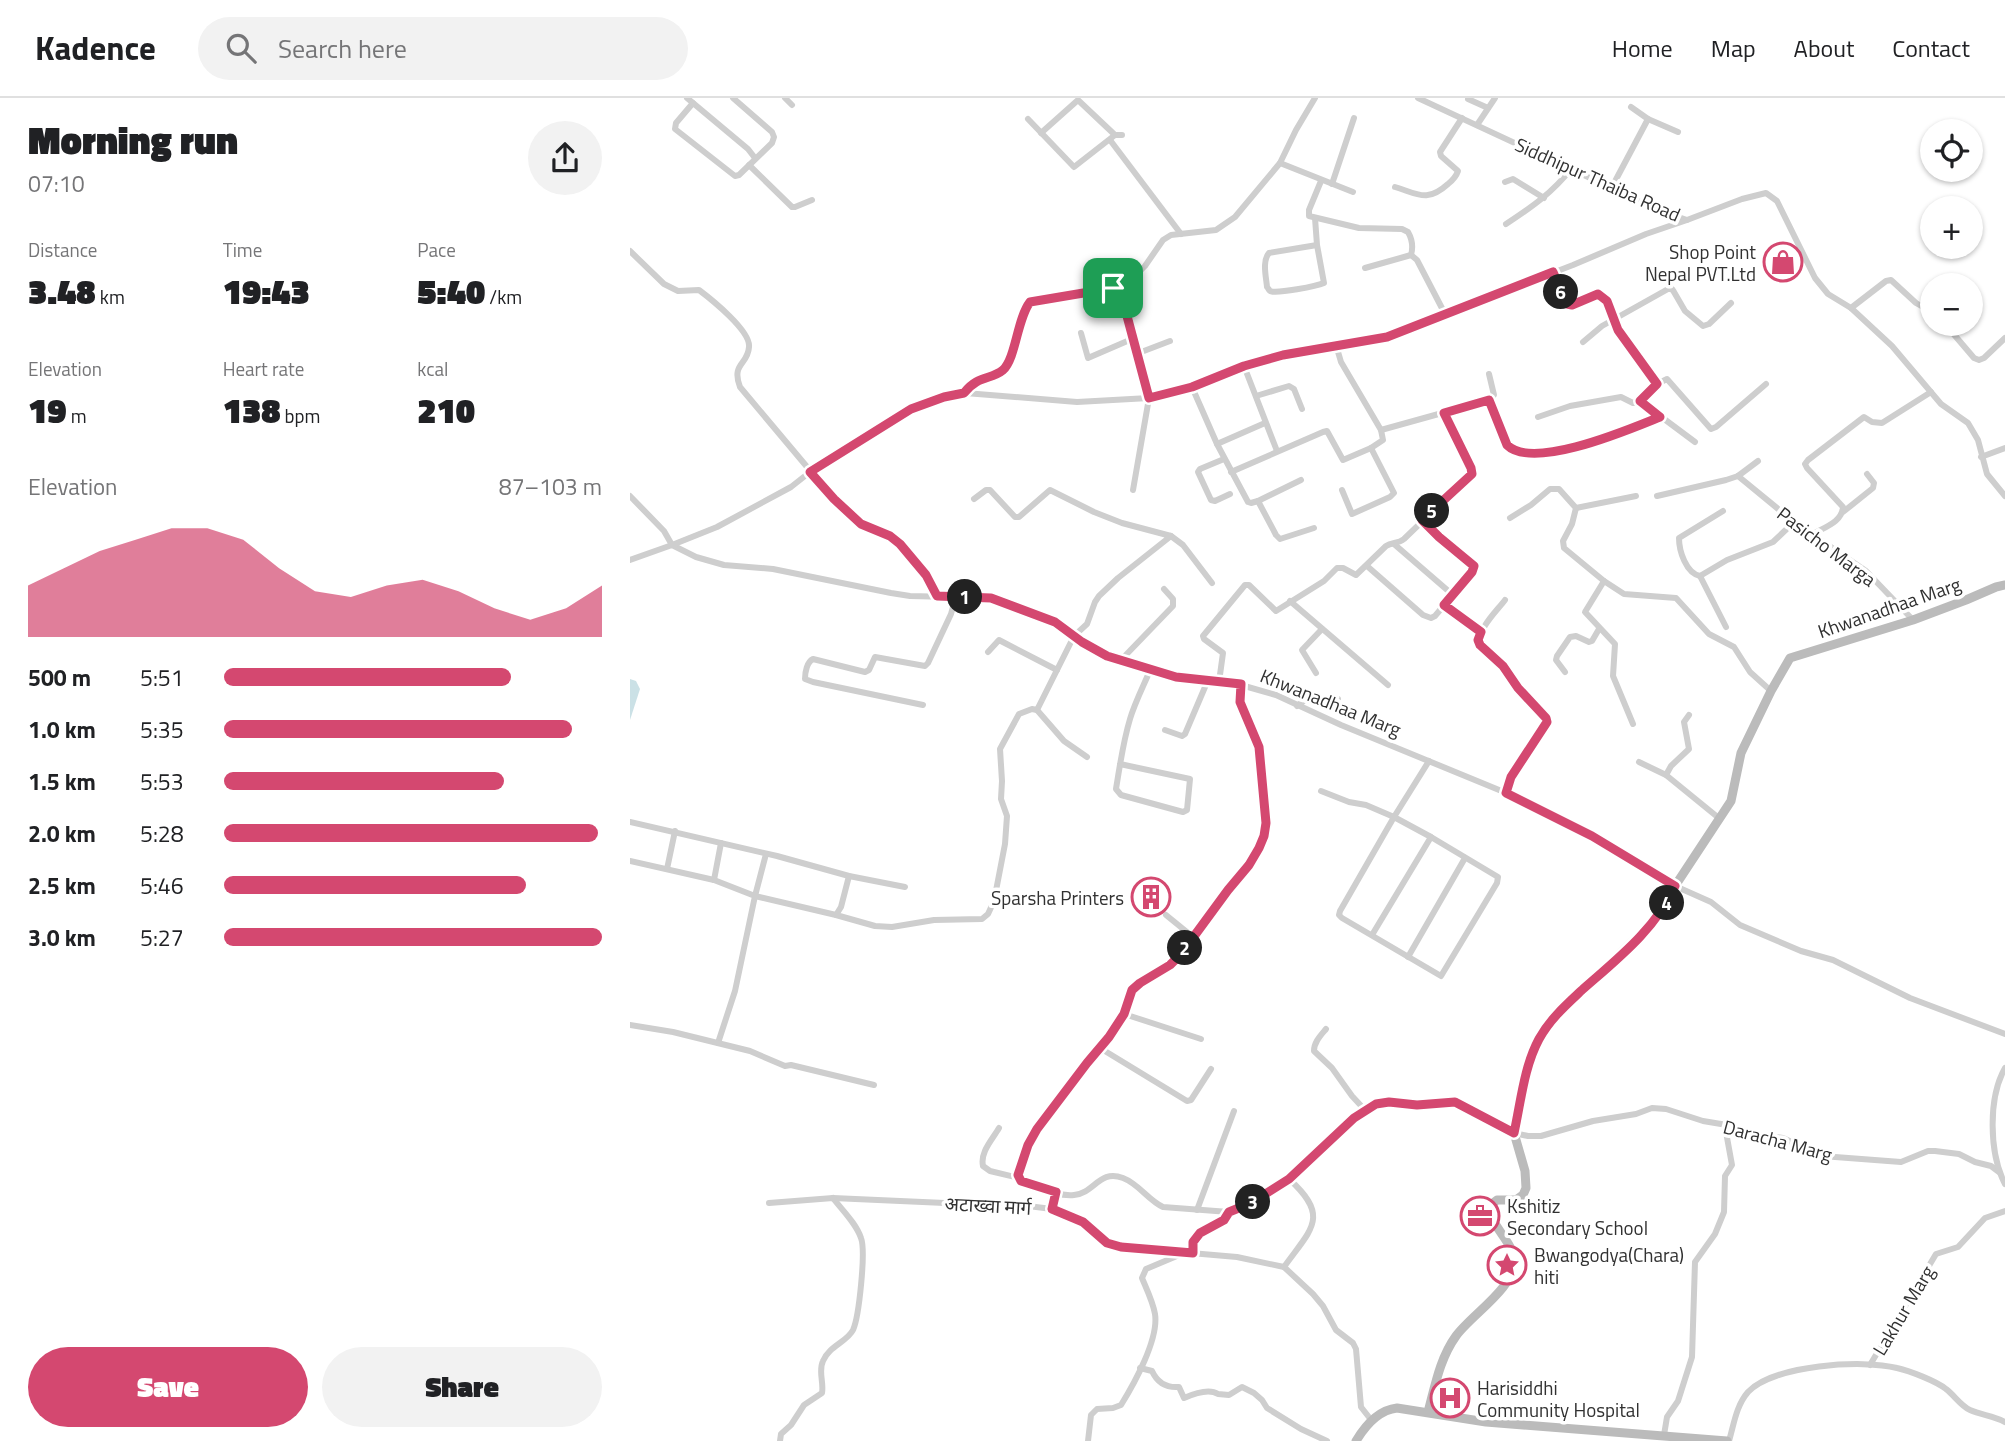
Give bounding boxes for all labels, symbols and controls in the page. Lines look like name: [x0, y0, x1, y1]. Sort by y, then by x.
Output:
search box: [198, 17, 688, 80]
text: Kadence: [35, 23, 156, 73]
icon: search: [222, 29, 260, 67]
text: Search here: [278, 29, 407, 68]
text: Home: [1612, 30, 1673, 66]
text: Map: [1711, 30, 1756, 66]
text: About: [1794, 30, 1854, 66]
text: Contact: [1892, 30, 1970, 66]
text: Morning run: [28, 111, 238, 169]
map controls: [1920, 119, 1983, 336]
button: locate: [1920, 119, 1983, 182]
button: share: [528, 121, 602, 195]
street label: Siddhipur Thaiba Road: [1511, 129, 1685, 229]
text: 07:10: [28, 166, 85, 201]
button: +: [1920, 196, 1983, 259]
text: Distance: [28, 235, 97, 264]
text: Time: [223, 235, 262, 264]
text: Pace: [417, 235, 456, 264]
place label: Shop Point Nepal PVT.Ltd: [1645, 237, 1756, 288]
shop icon: Shop Point Nepal PVT.Ltd: [1762, 241, 1804, 283]
pin: [1083, 258, 1143, 318]
text: 3.48: [28, 264, 96, 318]
text: 19:43: [223, 264, 310, 318]
text: 5:40: [417, 264, 485, 318]
icon: arrive: [1094, 269, 1132, 307]
button: −: [1920, 273, 1983, 336]
pin: 6: [1544, 274, 1578, 310]
text: 6: [1555, 277, 1566, 306]
text: km: [96, 282, 125, 311]
text: /km: [485, 282, 522, 311]
text: Elevation: [28, 354, 102, 383]
text: Heart rate: [223, 354, 304, 383]
text: kcal: [417, 354, 448, 383]
text: 19: [28, 383, 67, 437]
text: 138: [223, 383, 280, 437]
text: 210: [417, 383, 475, 437]
text: m: [67, 401, 87, 430]
text: bpm: [280, 401, 321, 430]
text: Elevation: [28, 469, 117, 504]
text: 87–103 m: [499, 469, 602, 504]
pin: 5: [1414, 494, 1450, 528]
text: 5: [1426, 496, 1437, 525]
street label: Pasicho Marga: [1771, 499, 1883, 593]
street label: Khwanadhaa Marg: [1814, 569, 1965, 645]
pin: 1: [948, 580, 982, 614]
text: 1: [959, 582, 970, 611]
text: 500 m: [28, 660, 91, 695]
text: 5:51: [140, 660, 184, 695]
street label: Khwanadhaa Marg: [1256, 661, 1406, 744]
text: 1.0 km: [28, 712, 96, 747]
text: 5:35: [140, 712, 184, 747]
text: 1.5 km: [28, 764, 96, 799]
text: 5:53: [140, 764, 184, 799]
text: 2.0 km: [28, 816, 96, 851]
text: 5:28: [140, 816, 184, 851]
text: 2.5 km: [28, 868, 96, 903]
text: 5:46: [140, 868, 184, 903]
building icon: Sparsha Printers: [1130, 876, 1172, 918]
place label: Sparsha Printers: [991, 883, 1124, 912]
pin: 4: [1650, 886, 1684, 920]
text: 4: [1661, 888, 1672, 917]
text: 3.0 km: [28, 920, 96, 955]
text: 5:27: [140, 920, 184, 955]
pin: 2: [1168, 930, 1202, 966]
text: 2: [1179, 933, 1190, 962]
street label: Daracha Marg: [1720, 1112, 1836, 1169]
pin: 3: [1236, 1184, 1270, 1220]
text: 3: [1247, 1187, 1258, 1216]
street label: अटाख्वा मार्ग: [944, 1188, 1033, 1222]
place label: Kshitiz Secondary School: [1507, 1191, 1648, 1242]
office icon: Kshitiz Secondary School: [1459, 1195, 1501, 1237]
place label: Bwangodya(Chara) hiti: [1534, 1240, 1684, 1291]
place icon: Bwangodya(Chara) hiti: [1486, 1244, 1528, 1286]
street label: Lakhur Marg: [1865, 1259, 1941, 1361]
button: Save: [28, 1347, 308, 1427]
button: Share: [322, 1347, 602, 1427]
place label: Harisiddhi Community Hospital: [1477, 1373, 1640, 1424]
hospital icon: Harisiddhi Community Hospital: [1429, 1377, 1471, 1419]

